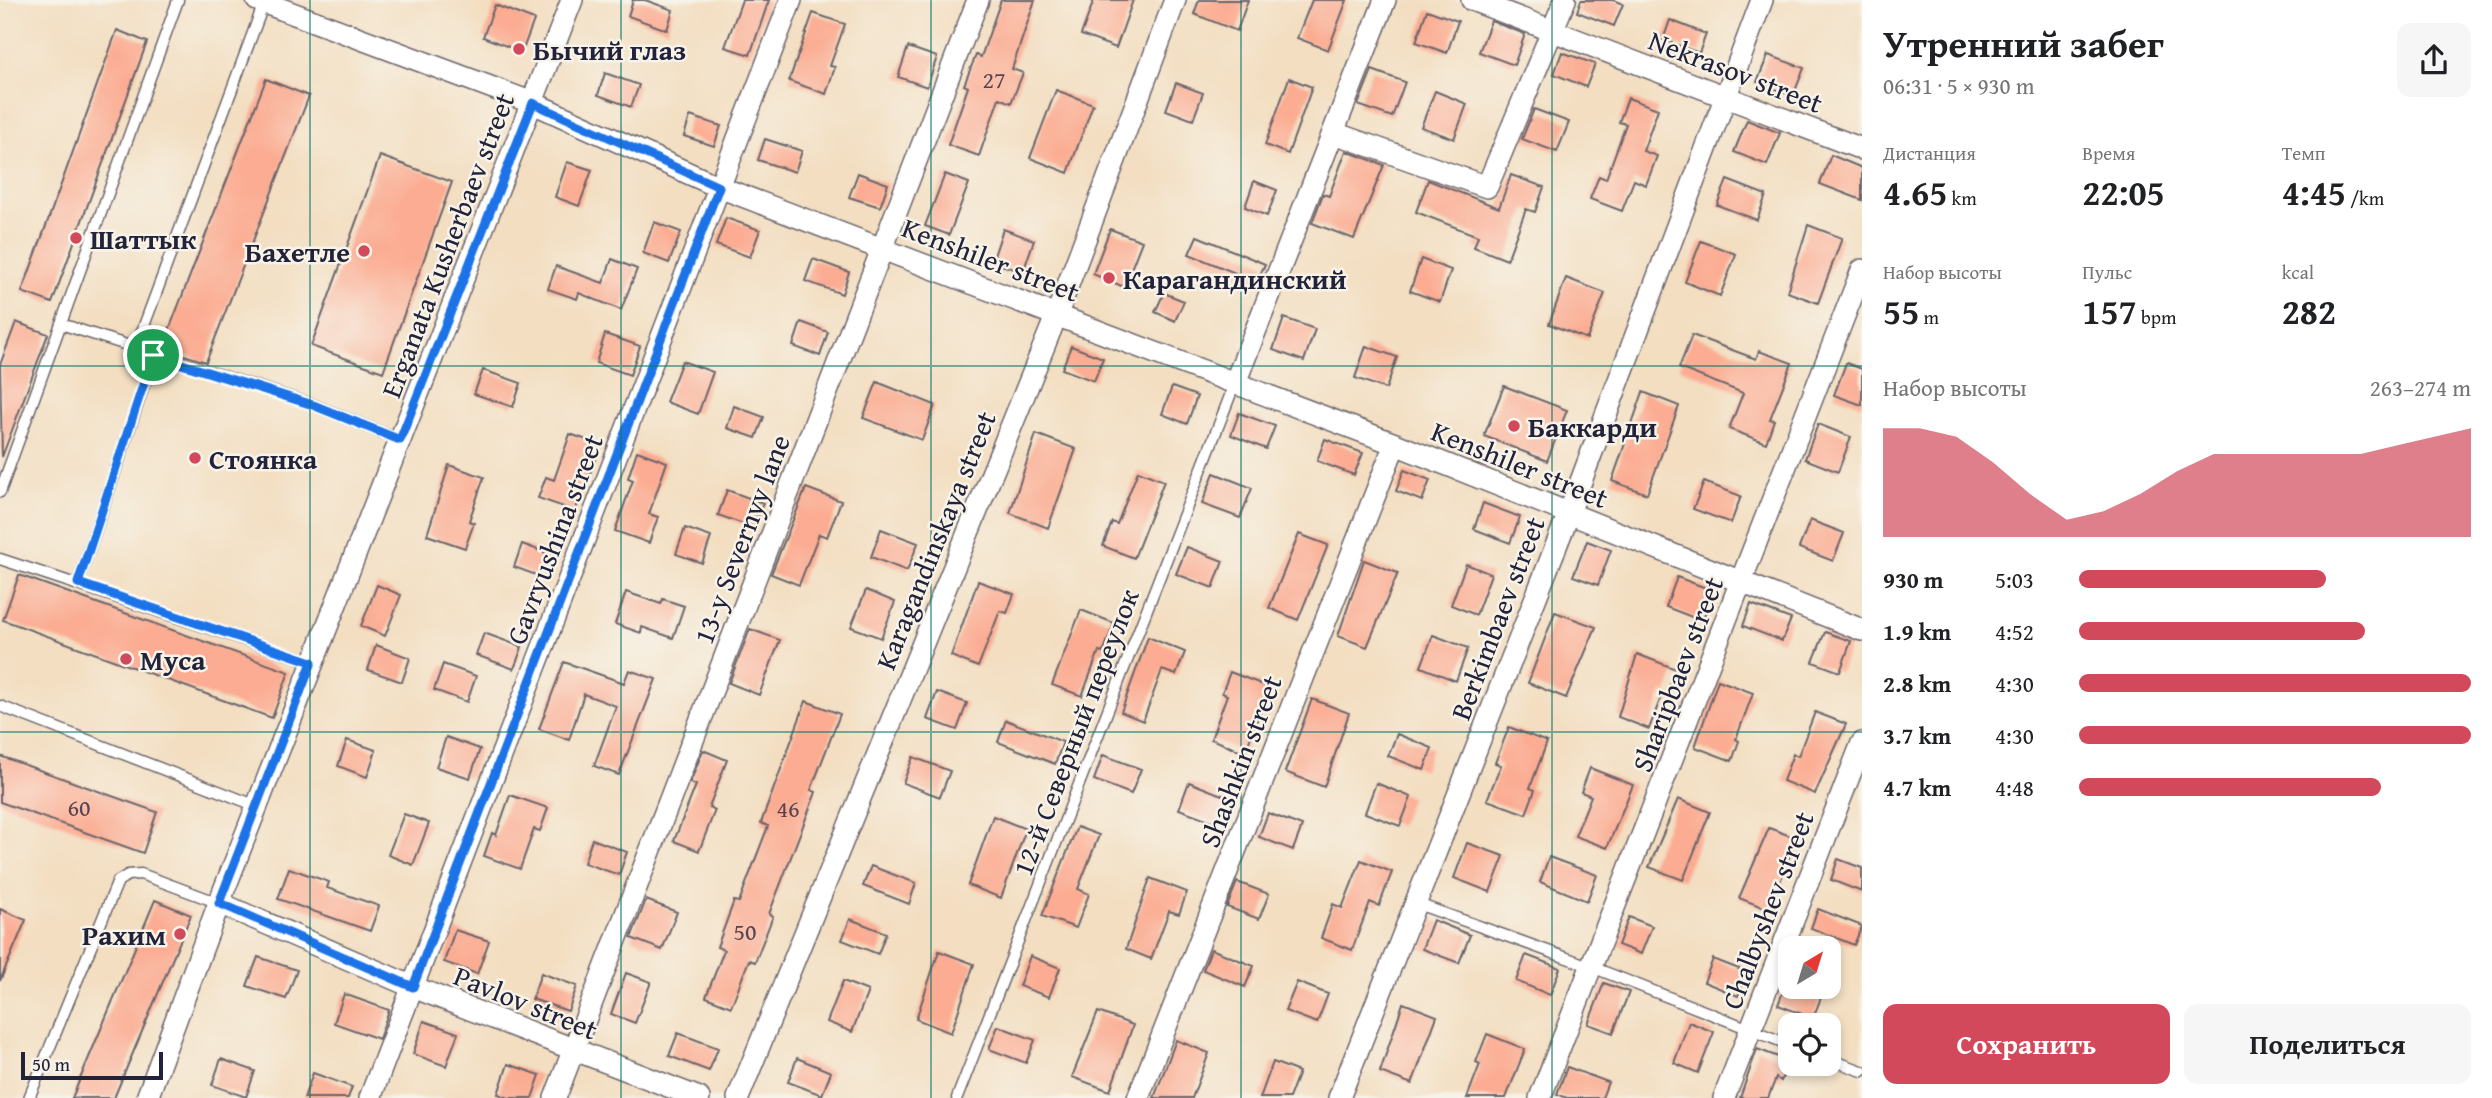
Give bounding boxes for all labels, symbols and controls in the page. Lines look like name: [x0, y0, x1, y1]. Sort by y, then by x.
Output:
text: Утренний забег: [1883, 15, 2164, 71]
street label: Nekrasov street: [1643, 19, 1829, 123]
button: share: [2397, 23, 2471, 97]
place label: Бычий глаз: [533, 29, 686, 70]
marker: Бычий глаз: [511, 41, 527, 57]
house number: 27: [982, 62, 1006, 97]
text: 06:31 · 5 × 930 m: [1883, 69, 2035, 102]
street label: Erganata Kusherbaev street: [370, 86, 524, 403]
text: Дистанция: [1883, 139, 1976, 167]
text: Время: [2082, 139, 2135, 167]
text: Темп: [2282, 139, 2326, 167]
text: 4.65: [1883, 167, 1947, 218]
text: 22:05: [2082, 167, 2165, 218]
text: 4:45: [2282, 167, 2346, 218]
text: km: [1947, 184, 1977, 212]
text: /km: [2346, 184, 2384, 212]
street label: Kenshiler street: [896, 206, 1086, 312]
place label: Шаттык: [90, 218, 197, 259]
marker: Шаттык: [68, 230, 84, 246]
place label: Бахетле: [245, 231, 350, 272]
marker: Бахетле: [356, 243, 372, 259]
place label: Карагандинский: [1123, 258, 1346, 299]
text: Набор высоты: [1883, 258, 2002, 286]
text: Пульс: [2082, 258, 2132, 286]
text: kcal: [2282, 258, 2314, 286]
marker: Карагандинский: [1101, 270, 1117, 286]
text: 55: [1883, 286, 1919, 337]
text: 157: [2082, 286, 2137, 337]
text: 282: [2282, 286, 2336, 337]
text: m: [1919, 303, 1939, 331]
text: bpm: [2137, 303, 2177, 331]
pin: [123, 325, 183, 385]
icon: arrive: [134, 336, 172, 374]
text: Набор высоты: [1883, 371, 2027, 404]
text: 263–274 m: [2370, 371, 2471, 404]
street label: Karagandinskaya street: [864, 405, 1006, 675]
place label: Баккарди: [1528, 406, 1657, 447]
street label: Kenshiler street: [1426, 410, 1615, 518]
marker: Баккарди: [1506, 418, 1522, 434]
street label: Gavryushina street: [495, 428, 613, 650]
street label: 13-y Severnyy lane: [682, 428, 800, 650]
place label: Стоянка: [209, 438, 318, 479]
marker: Стоянка: [187, 450, 203, 466]
street label: Berkimbaev street: [1439, 510, 1555, 726]
text: 930 m: [1883, 563, 1944, 596]
text: 5:03: [1995, 563, 2034, 596]
street label: Sharipbaev street: [1621, 570, 1733, 778]
street label: 12-й Северный переулок: [1001, 582, 1149, 881]
text: 1.9 km: [1883, 615, 1951, 648]
text: 4:52: [1995, 615, 2034, 648]
place label: Муса: [140, 639, 206, 680]
marker: Муса: [118, 651, 134, 667]
text: 2.8 km: [1883, 667, 1951, 700]
text: 4:30: [1995, 667, 2034, 700]
street label: Shashkin street: [1188, 669, 1292, 853]
text: 3.7 km: [1883, 719, 1951, 752]
text: 4:30: [1995, 719, 2034, 752]
text: 4.7 km: [1883, 771, 1951, 804]
text: 4:48: [1995, 771, 2034, 804]
house number: 60: [67, 790, 91, 825]
house number: 46: [776, 791, 800, 826]
street label: Chalbyshev street: [1710, 805, 1824, 1015]
place label: Рахим: [82, 914, 166, 955]
house number: 50: [733, 914, 757, 949]
marker: Рахим: [172, 926, 188, 942]
north arrow: [1778, 936, 1841, 999]
map controls: [1778, 936, 1841, 1076]
street label: Pavlov street: [448, 955, 604, 1049]
button: Сохранить: [1883, 1004, 2170, 1084]
button: Поделиться: [2184, 1004, 2471, 1084]
button: locate: [1778, 1013, 1841, 1076]
scale bar: [21, 1049, 163, 1081]
text: 50 m: [32, 1050, 70, 1078]

